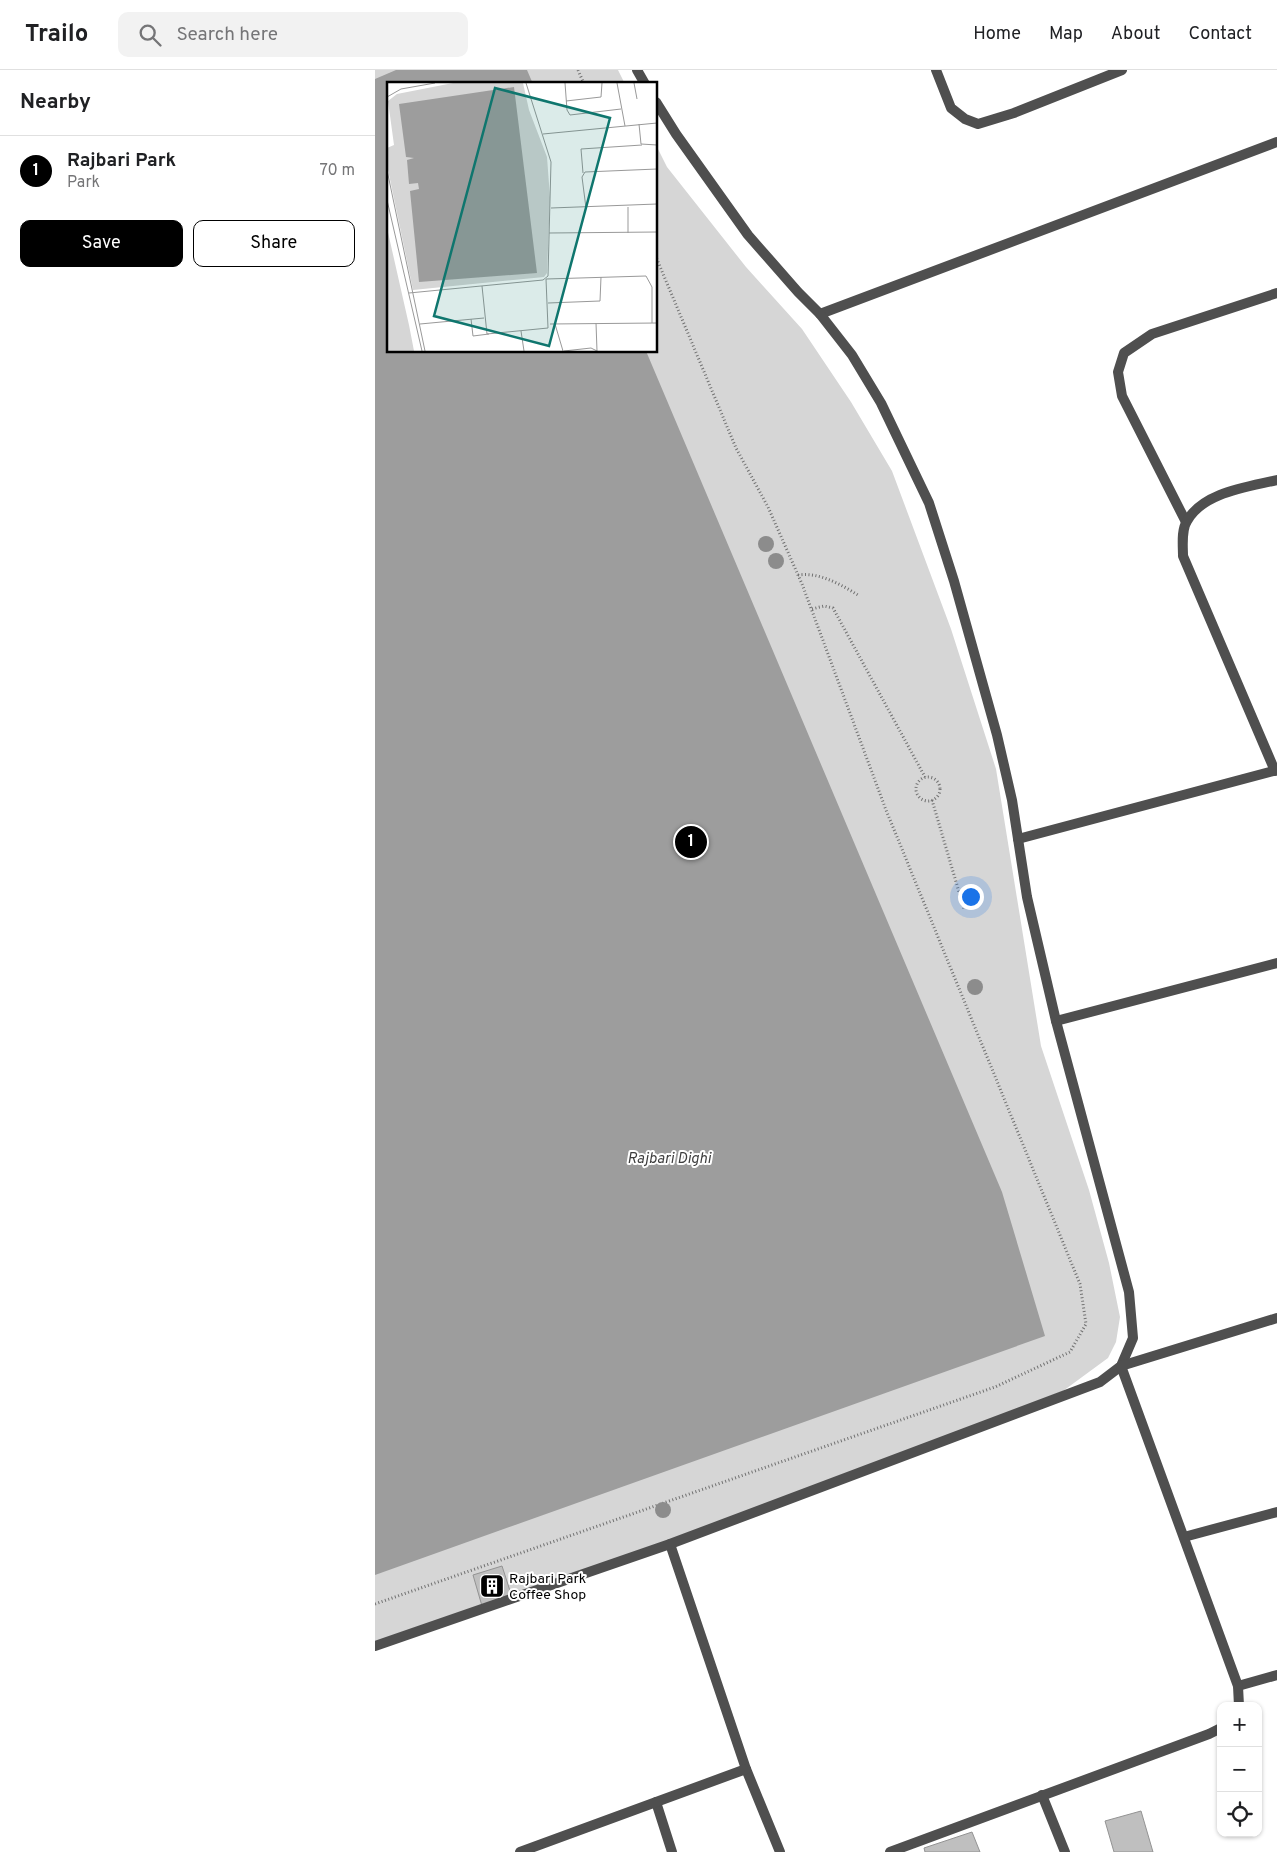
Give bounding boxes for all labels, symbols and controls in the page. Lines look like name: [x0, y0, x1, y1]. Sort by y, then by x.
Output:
search box: [118, 12, 468, 57]
text: Trailo: [25, 20, 88, 50]
icon: search: [136, 21, 164, 49]
text: Search here: [176, 23, 278, 47]
text: Home: [973, 23, 1021, 46]
text: Map: [1049, 23, 1083, 46]
text: About: [1111, 23, 1160, 46]
text: Contact: [1188, 23, 1252, 46]
inset map: [387, 82, 657, 352]
text: Nearby: [20, 89, 91, 116]
text: Rajbari Park: [67, 149, 176, 173]
text: 1: [33, 161, 39, 181]
text: 70 m: [320, 161, 355, 181]
text: Park: [67, 173, 100, 193]
button: Save: [20, 220, 183, 267]
button: Share: [193, 220, 355, 267]
pin: 1: [675, 823, 707, 861]
your location: [958, 884, 984, 910]
water label: Rajbari Dighi: [627, 1150, 712, 1169]
place label: Rajbari Park Coffee Shop: [509, 1571, 586, 1604]
building icon: Rajbari Park Coffee Shop: [479, 1573, 505, 1599]
map controls: [1217, 1702, 1262, 1837]
button: +: [1217, 1702, 1262, 1747]
button: −: [1217, 1747, 1262, 1792]
button: locate: [1217, 1792, 1262, 1837]

